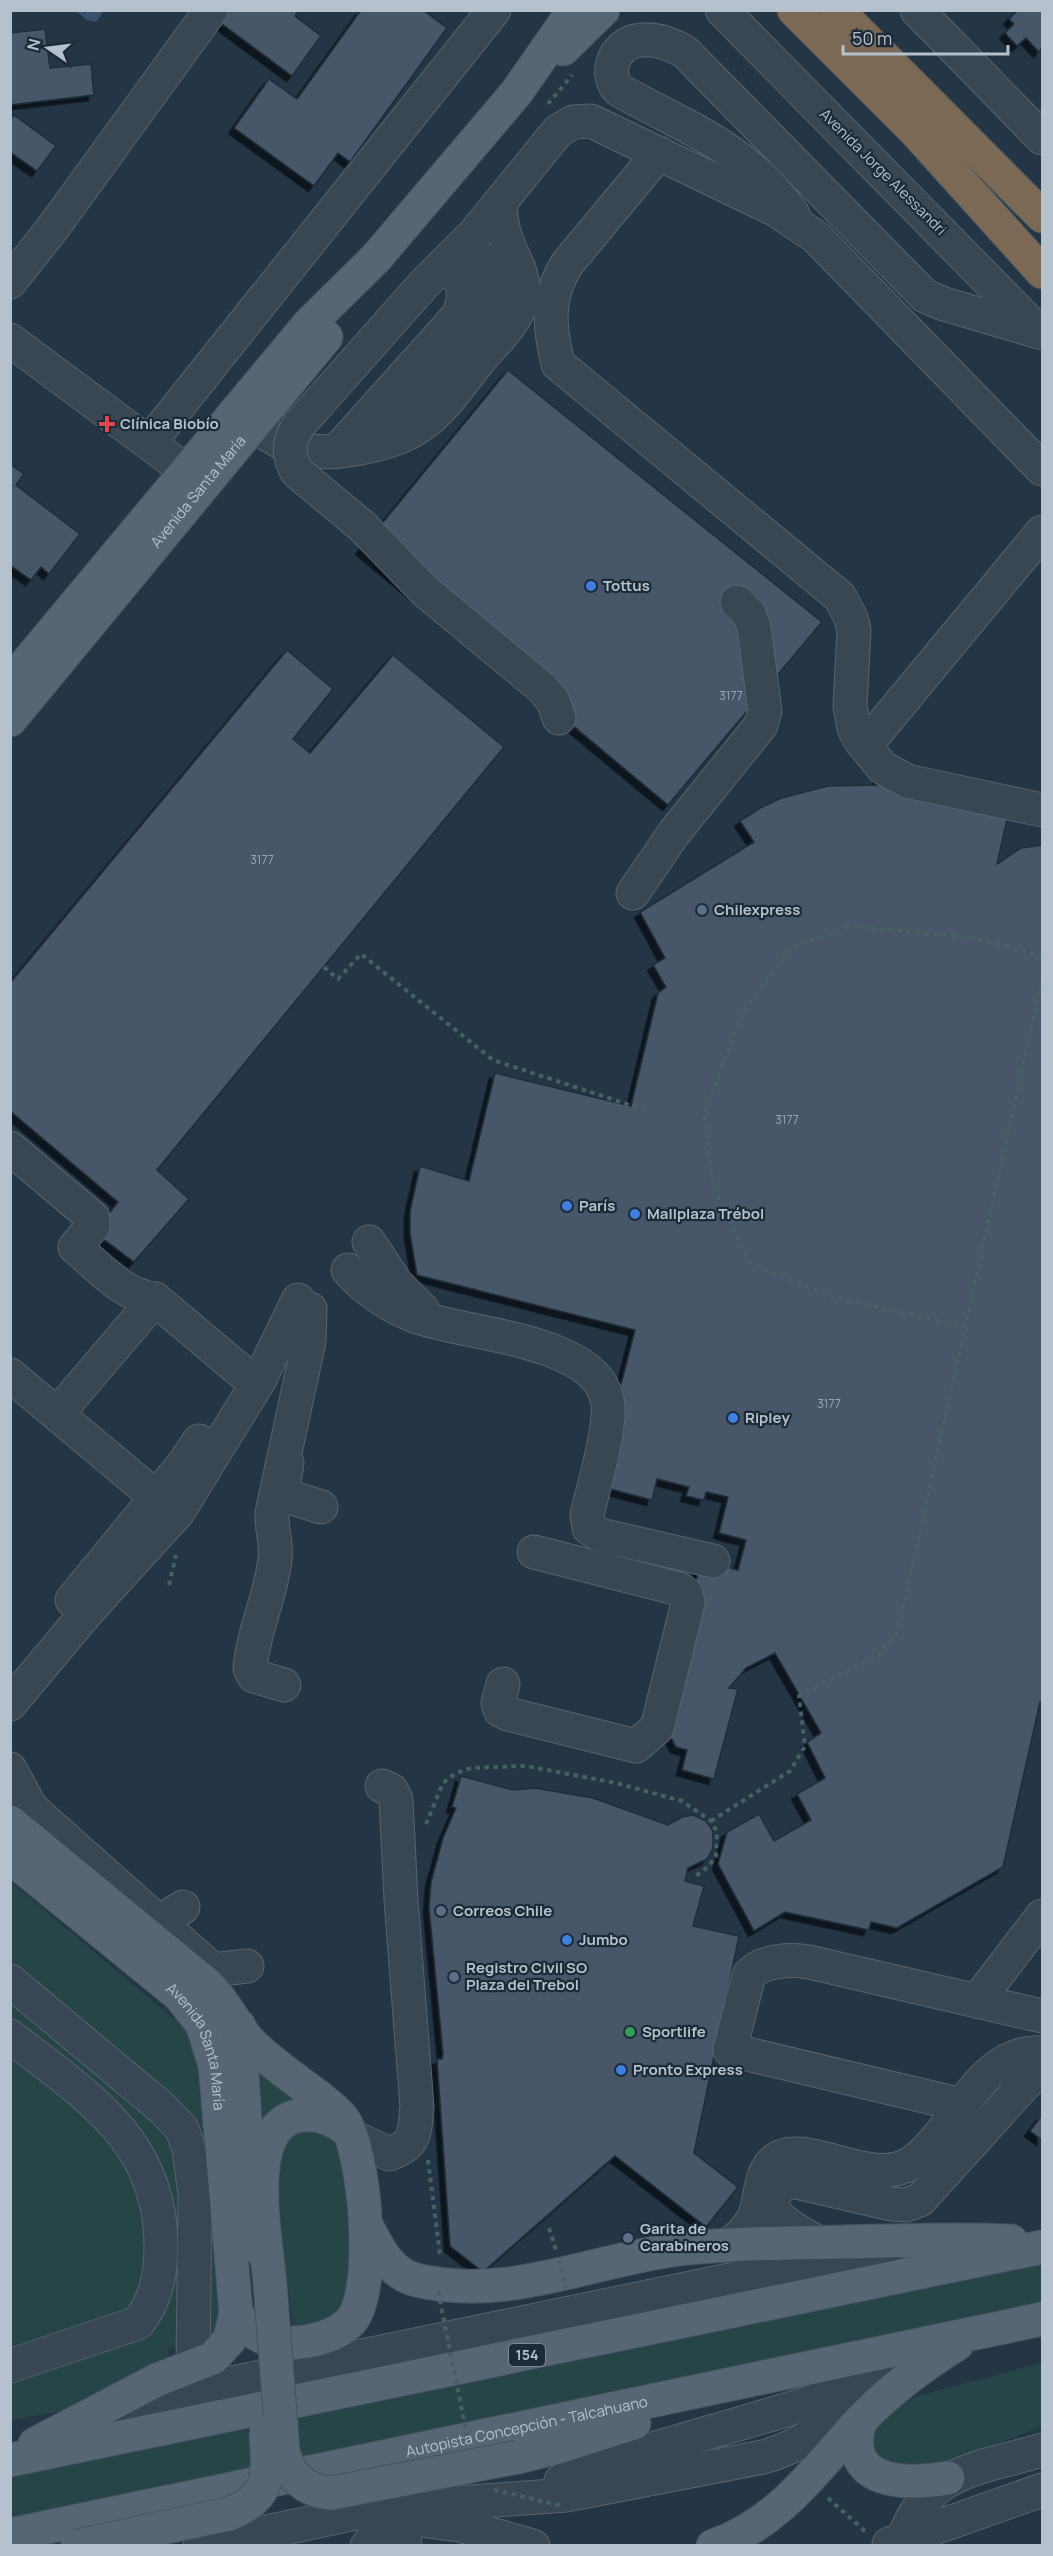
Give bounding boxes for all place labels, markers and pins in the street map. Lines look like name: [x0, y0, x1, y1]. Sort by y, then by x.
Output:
place label: Clínica Biobío: [120, 413, 219, 434]
marker: Clínica Biobío: [98, 415, 116, 433]
place label: Tottus: [603, 575, 650, 596]
marker: Tottus: [584, 579, 598, 593]
place label: Chilexpress: [714, 899, 800, 920]
marker: Chilexpress: [695, 903, 709, 917]
place label: París: [579, 1195, 615, 1216]
marker: París: [560, 1199, 574, 1213]
place label: Mallplaza Trébol: [647, 1203, 764, 1224]
marker: Mallplaza Trébol: [628, 1207, 642, 1221]
place label: Ripley: [745, 1407, 790, 1428]
marker: Ripley: [726, 1411, 740, 1425]
place label: Correos Chile: [453, 1900, 552, 1921]
marker: Correos Chile: [434, 1904, 448, 1918]
place label: Jumbo: [579, 1929, 628, 1950]
marker: Jumbo: [560, 1933, 574, 1947]
place label: Registro Civil SO Plaza del Trebol: [466, 1957, 587, 1995]
marker: Registro Civil SO Plaza del Trebol: [447, 1970, 461, 1984]
place label: Sportlife: [642, 2021, 706, 2042]
marker: Sportlife: [623, 2025, 637, 2039]
place label: Pronto Express: [633, 2059, 743, 2080]
marker: Pronto Express: [614, 2063, 628, 2077]
place label: Garita de Carabineros: [640, 2218, 729, 2256]
marker: Garita de Carabineros: [621, 2231, 635, 2245]

